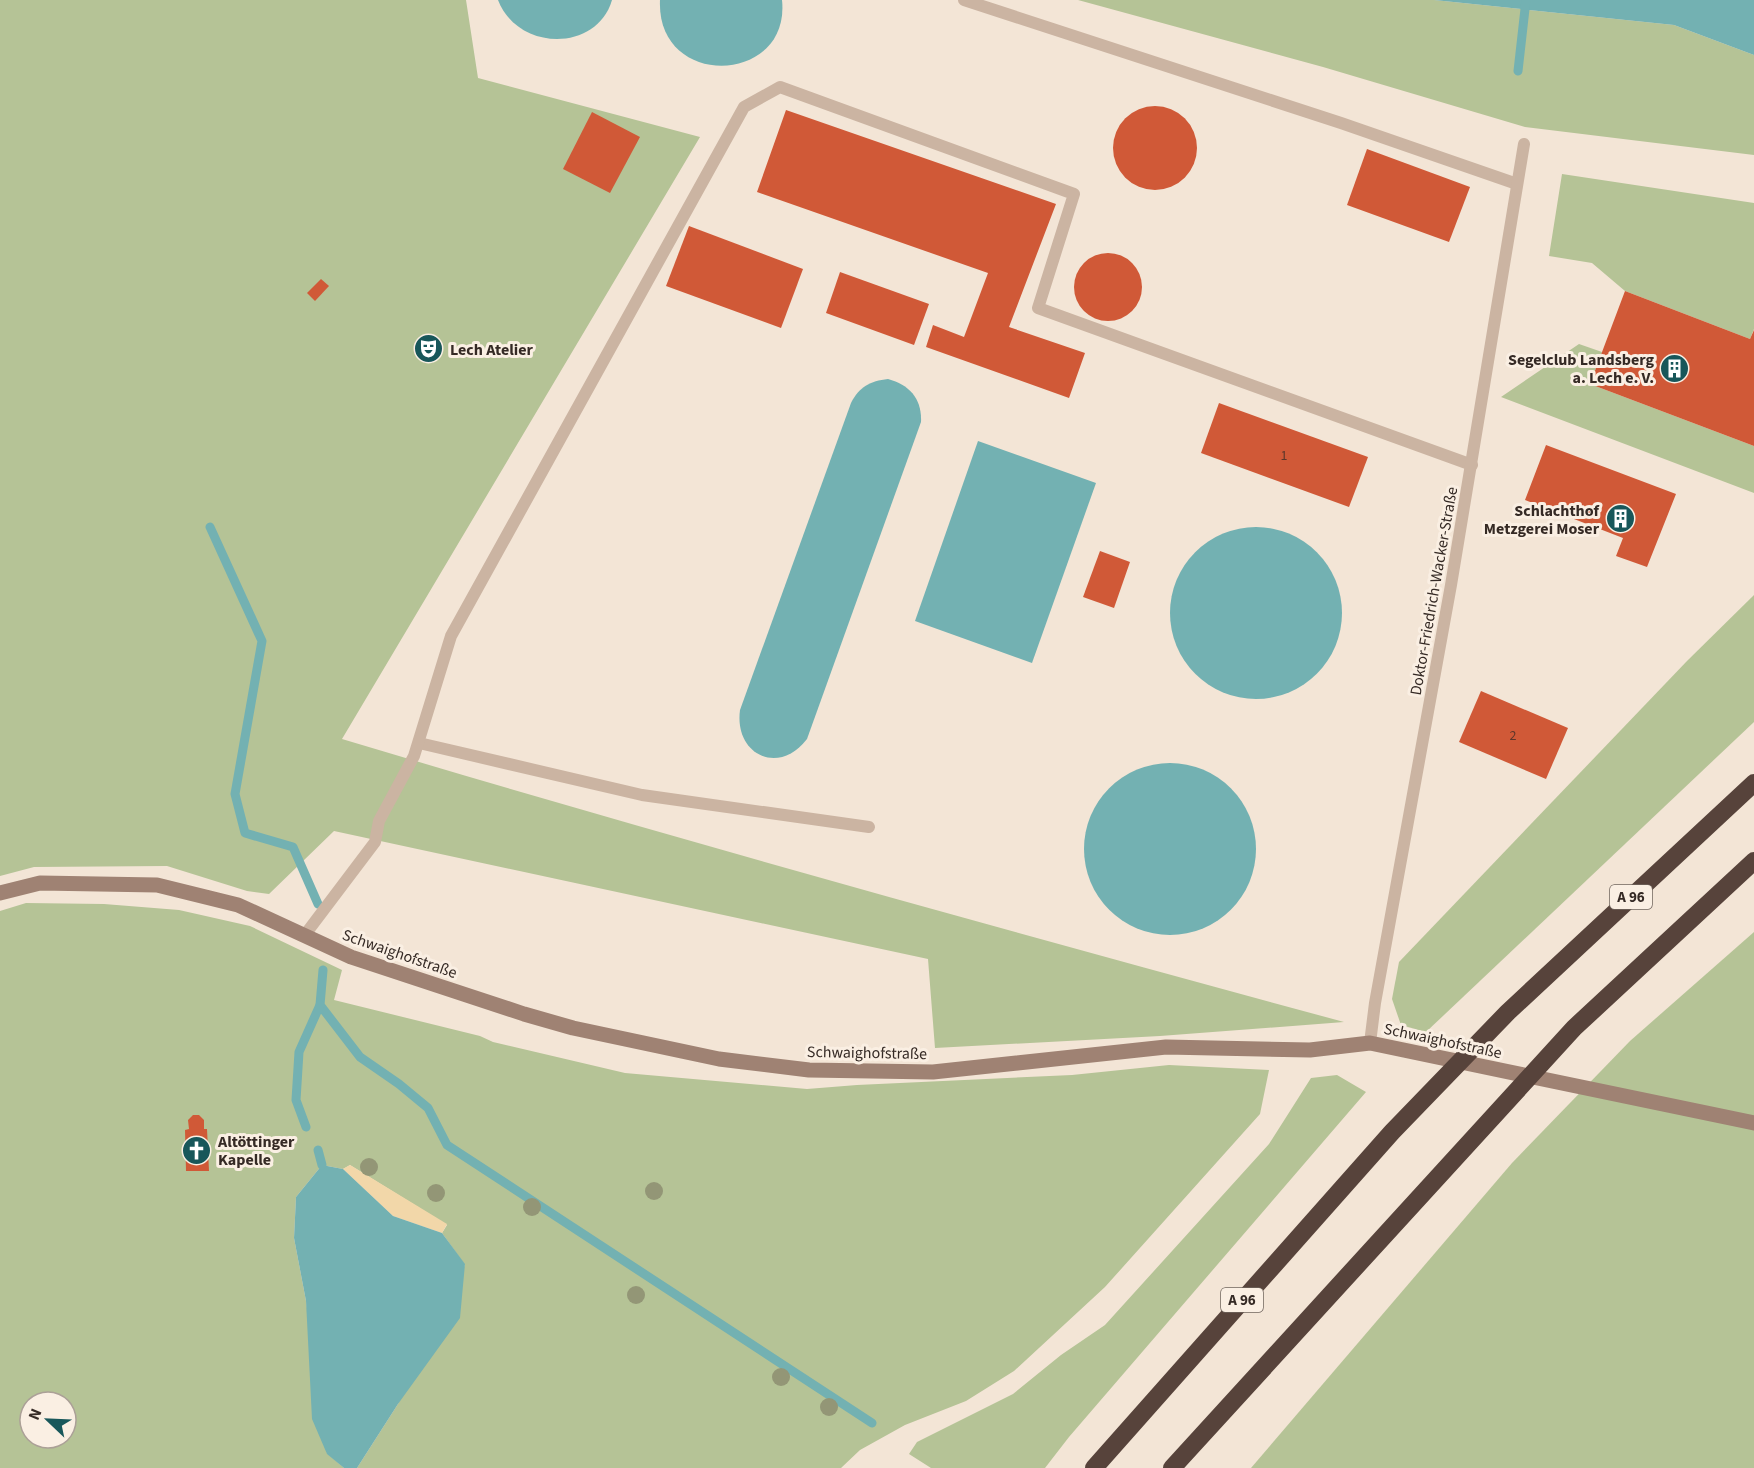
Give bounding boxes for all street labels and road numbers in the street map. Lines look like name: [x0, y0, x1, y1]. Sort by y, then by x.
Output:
street label: Doktor-Friedrich-Wacker-Straße: [1405, 485, 1463, 697]
road number: A 96: [1610, 885, 1652, 909]
street label: Schwaighofstraße: [339, 924, 460, 984]
street label: Schwaighofstraße: [1382, 1018, 1504, 1064]
street label: Schwaighofstraße: [807, 1041, 927, 1065]
road number: A 96: [1221, 1288, 1263, 1312]

